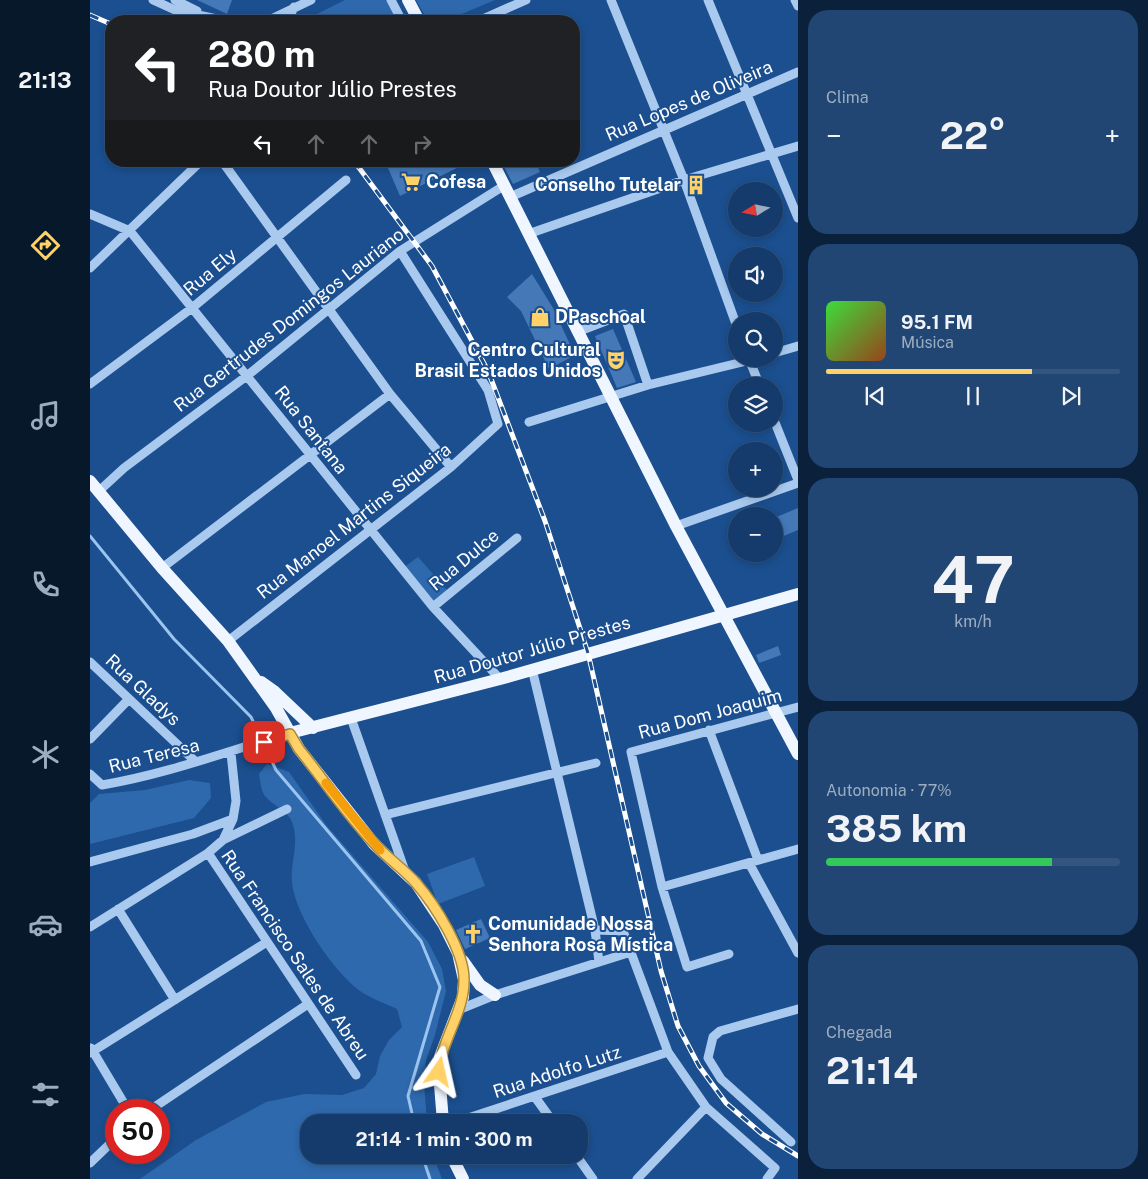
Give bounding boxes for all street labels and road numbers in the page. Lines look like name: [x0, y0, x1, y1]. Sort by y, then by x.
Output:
street label: Rua Lopes de Oliveira: [602, 56, 776, 145]
street label: Rua Gertrudes Domingos Lauriano: [170, 223, 408, 416]
street label: Rua Ely: [179, 243, 241, 300]
street label: Rua Santana: [270, 381, 352, 478]
street label: Rua Manoel Martins Siqueira: [253, 438, 455, 603]
street label: Rua Dulce: [424, 524, 503, 595]
street label: Rua Doutor Júlio Prestes: [431, 611, 633, 688]
street label: Rua Gladys: [102, 650, 185, 730]
street label: Rua Dom Joaquim: [636, 684, 784, 743]
street label: Rua Teresa: [106, 734, 201, 777]
street label: Rua Francisco Sales de Abreu: [217, 846, 374, 1064]
street label: Rua Adolfo Lutz: [490, 1041, 623, 1102]

